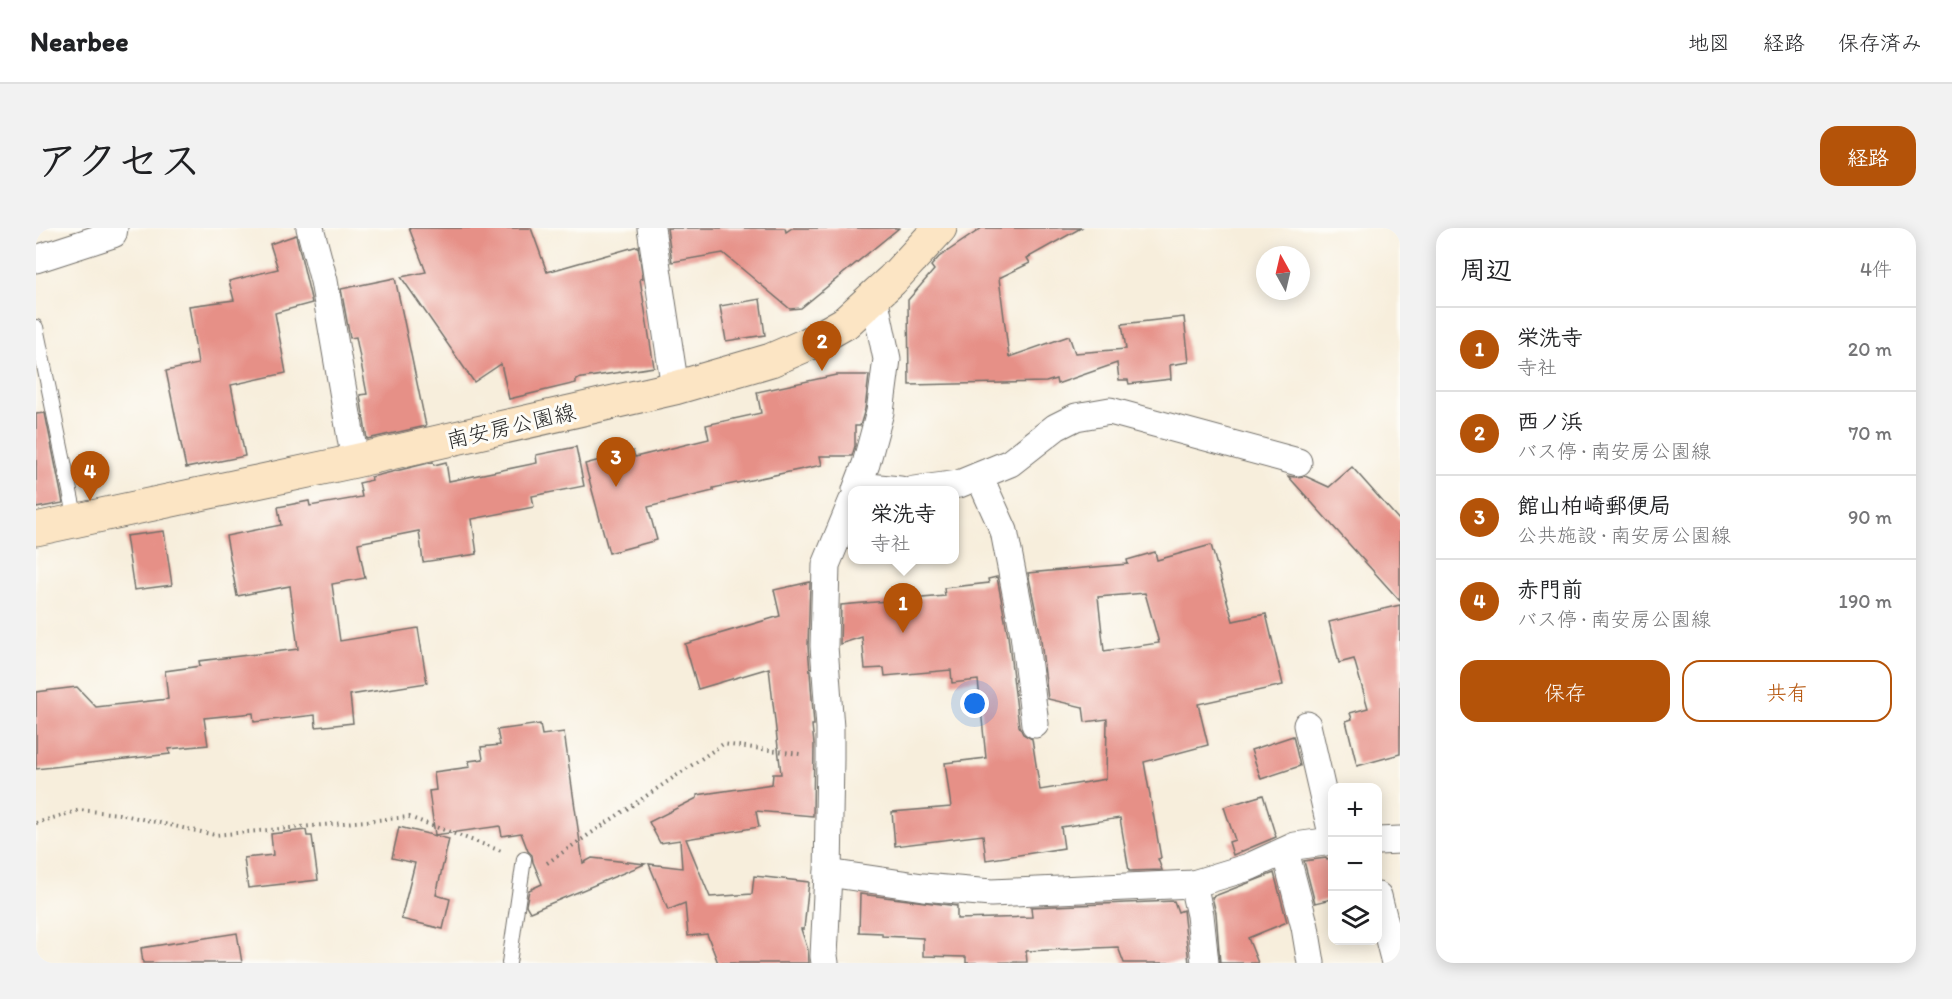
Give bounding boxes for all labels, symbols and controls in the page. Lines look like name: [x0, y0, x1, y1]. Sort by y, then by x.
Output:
text: Nearbee: [30, 24, 129, 58]
text: 地図: [1688, 30, 1730, 55]
text: 経路: [1763, 30, 1805, 55]
text: 保存済み: [1838, 30, 1922, 55]
button: 経路: [1820, 126, 1916, 186]
text: アクセス: [36, 135, 201, 186]
north arrow: [1256, 246, 1310, 300]
text: 周辺: [1460, 254, 1512, 286]
text: 4件: [1860, 257, 1892, 281]
pin: 2: [802, 322, 842, 371]
text: 栄洗寺: [1517, 324, 1583, 351]
text: 1: [1475, 337, 1484, 361]
text: 20 m: [1848, 337, 1892, 361]
text: 寺社: [1517, 355, 1557, 379]
street label: 南安房公園線: [444, 398, 578, 454]
text: 西ノ浜: [1517, 408, 1583, 435]
text: 2: [1474, 421, 1485, 445]
text: 70 m: [1848, 421, 1892, 445]
pin: 3: [596, 438, 636, 487]
text: バス停 · 南安房公園線: [1517, 439, 1711, 463]
pin: 4: [70, 452, 110, 501]
popup: [848, 486, 959, 564]
text: 館山柏崎郵便局: [1517, 492, 1671, 519]
text: 栄洗寺: [870, 500, 937, 527]
text: 3: [1474, 505, 1485, 529]
text: 90 m: [1848, 505, 1892, 529]
text: 公共施設 · 南安房公園線: [1517, 523, 1731, 547]
text: 寺社: [870, 531, 910, 555]
text: 赤門前: [1517, 576, 1583, 603]
pin: 1: [884, 584, 922, 633]
text: 4: [1473, 589, 1486, 613]
text: 190 m: [1839, 589, 1892, 613]
text: バス停 · 南安房公園線: [1517, 607, 1711, 631]
button: 保存: [1460, 660, 1670, 722]
button: 共有: [1682, 660, 1892, 722]
your location: [960, 689, 989, 718]
map controls: [1328, 783, 1382, 945]
button: +: [1328, 783, 1382, 837]
button: −: [1328, 837, 1382, 891]
button: layers: [1328, 891, 1382, 945]

